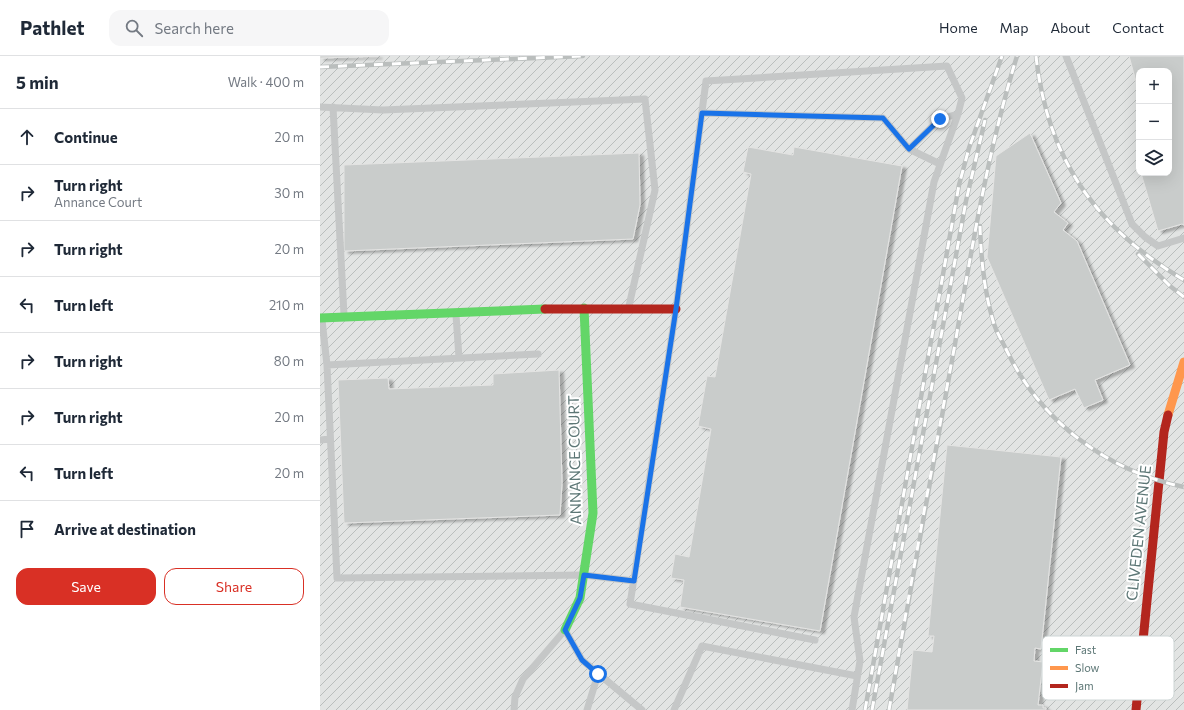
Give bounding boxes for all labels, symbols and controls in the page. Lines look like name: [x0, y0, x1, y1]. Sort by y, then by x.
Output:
search box: [109, 10, 389, 46]
text: Pathlet: [20, 16, 85, 39]
icon: search: [123, 17, 145, 39]
text: Search here: [155, 19, 234, 37]
text: Home: [939, 19, 978, 36]
text: Map: [1000, 19, 1028, 36]
text: About: [1050, 19, 1090, 36]
text: Contact: [1112, 19, 1164, 36]
map controls: [1136, 68, 1172, 176]
button: +: [1136, 68, 1172, 104]
text: 5 min: [16, 72, 59, 93]
text: Walk · 400 m: [228, 74, 304, 90]
button: −: [1136, 104, 1172, 140]
route end: [931, 110, 949, 128]
icon: ahead: [16, 126, 38, 148]
text: Continue: [54, 128, 118, 146]
text: 20 m: [275, 129, 304, 145]
button: layers: [1136, 140, 1172, 176]
text: Turn right: [54, 176, 123, 194]
icon: right: [16, 182, 38, 204]
text: 30 m: [274, 185, 304, 201]
text: Annance Court: [54, 194, 142, 210]
icon: right: [16, 238, 38, 260]
text: Turn right: [54, 240, 123, 258]
text: 20 m: [275, 241, 304, 257]
icon: left: [16, 294, 38, 316]
text: Turn left: [54, 296, 113, 314]
text: 210 m: [269, 297, 304, 313]
icon: right: [16, 350, 38, 372]
text: Turn right: [54, 352, 123, 370]
text: 80 m: [274, 353, 304, 369]
street label: ANNANCE COURT: [564, 395, 584, 525]
icon: right: [16, 406, 38, 428]
text: Turn right: [54, 408, 123, 426]
text: 20 m: [275, 409, 304, 425]
icon: left: [16, 462, 38, 484]
text: Turn left: [54, 464, 113, 482]
street label: CLIVEDEN AVENUE: [1122, 464, 1154, 601]
text: 20 m: [275, 465, 304, 481]
icon: arrive: [16, 518, 38, 540]
text: Arrive at destination: [54, 520, 196, 538]
button: Save: [16, 568, 156, 605]
button: Share: [164, 568, 304, 605]
legend: [1042, 636, 1174, 700]
text: Fast: [1075, 643, 1097, 656]
text: Slow: [1075, 661, 1100, 674]
route start: [589, 665, 607, 683]
text: Jam: [1075, 679, 1094, 693]

